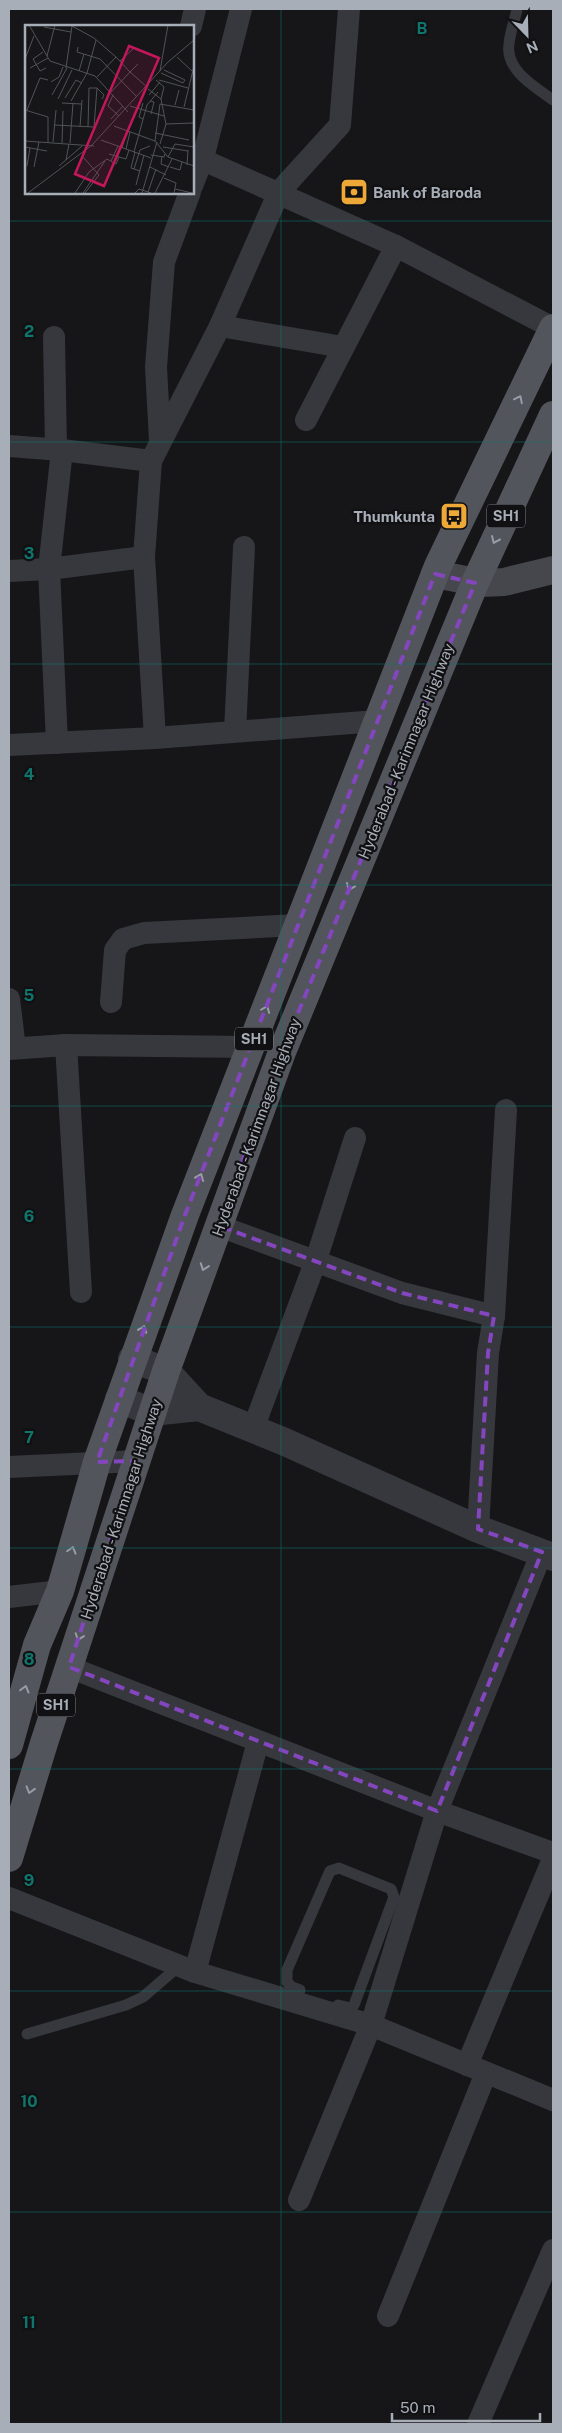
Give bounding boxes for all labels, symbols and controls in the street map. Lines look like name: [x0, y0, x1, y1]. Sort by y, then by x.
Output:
north arrow: [502, 10, 552, 60]
text: B: [417, 19, 428, 38]
inset map: [25, 25, 194, 194]
text: N: [524, 37, 540, 56]
bank icon: Bank of Baroda: [339, 177, 369, 207]
place label: Bank of Baroda: [373, 184, 482, 201]
text: 2: [24, 322, 34, 341]
one-way arrow: [513, 395, 523, 404]
bus stop icon: Thumkunta: [439, 501, 469, 531]
road number: SH1: [487, 504, 525, 528]
place label: Thumkunta: [354, 508, 435, 525]
one-way arrow: [490, 535, 501, 544]
text: 3: [24, 544, 34, 563]
street label: Hyderabad - Karimnagar Highway: [355, 641, 457, 861]
text: 4: [24, 765, 35, 784]
one-way arrow: [346, 882, 356, 891]
text: 5: [24, 986, 35, 1005]
one-way arrow: [259, 1005, 270, 1014]
street label: Hyderabad - Karimnagar Highway: [209, 1016, 303, 1238]
road number: SH1: [235, 1028, 273, 1050]
one-way arrow: [194, 1173, 204, 1181]
text: 6: [24, 1207, 34, 1226]
one-way arrow: [200, 1263, 210, 1271]
one-way arrow: [137, 1325, 147, 1334]
street label: Hyderabad - Karimnagar Highway: [77, 1397, 165, 1621]
text: 7: [24, 1428, 34, 1447]
one-way arrow: [66, 1546, 76, 1555]
one-way arrow: [75, 1632, 85, 1641]
text: 8: [24, 1650, 35, 1669]
one-way arrow: [19, 1684, 30, 1693]
road number: SH1: [37, 1694, 75, 1716]
one-way arrow: [25, 1785, 35, 1793]
text: 9: [24, 1871, 34, 1890]
text: 10: [20, 2092, 38, 2111]
text: 11: [22, 2313, 36, 2332]
scale bar: [392, 2390, 540, 2422]
text: 50 m: [400, 2399, 435, 2416]

